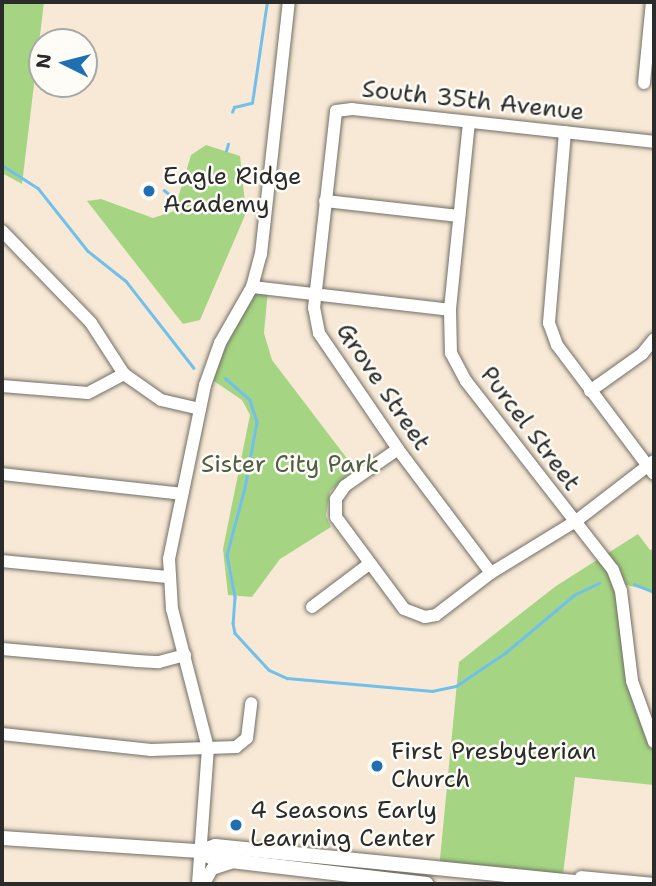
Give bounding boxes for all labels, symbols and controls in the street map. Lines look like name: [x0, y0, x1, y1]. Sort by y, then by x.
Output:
north arrow: [28, 28, 98, 98]
text: N: [30, 52, 57, 70]
street label: South 35th Avenue: [360, 75, 586, 127]
place label: Eagle Ridge Academy: [163, 163, 302, 219]
marker: Eagle Ridge Academy: [141, 183, 157, 199]
street label: Grove Street: [330, 318, 436, 456]
street label: Purcel Street: [474, 361, 586, 497]
park label: Sister City Park: [201, 451, 379, 479]
place label: First Presbyterian Church: [391, 738, 596, 794]
marker: First Presbyterian Church: [369, 758, 385, 774]
place label: 4 Seasons Early Learning Center: [250, 797, 437, 853]
marker: 4 Seasons Early Learning Center: [228, 817, 244, 833]

